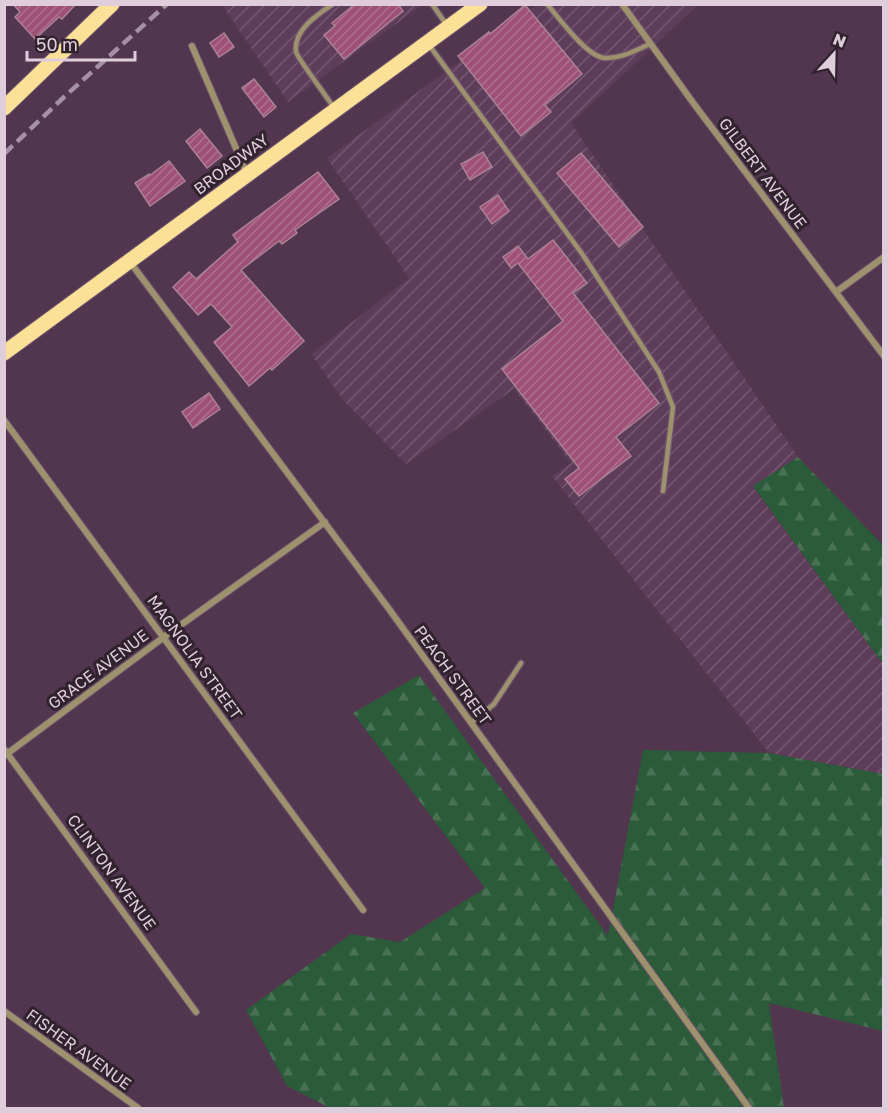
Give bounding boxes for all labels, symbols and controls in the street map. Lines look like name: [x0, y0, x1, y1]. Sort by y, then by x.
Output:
scale bar: [27, 24, 135, 62]
north arrow: [804, 24, 864, 84]
text: N: [830, 29, 849, 52]
text: 50 m: [36, 33, 78, 55]
street label: GILBERT AVENUE: [715, 114, 811, 232]
street label: BROADWAY: [190, 129, 273, 199]
street label: MAGNOLIA STREET: [143, 591, 247, 723]
street label: PEACH STREET: [410, 621, 496, 729]
street label: GRACE AVENUE: [44, 625, 152, 713]
street label: CLINTON AVENUE: [63, 810, 161, 934]
street label: FISHER AVENUE: [23, 1004, 135, 1094]

